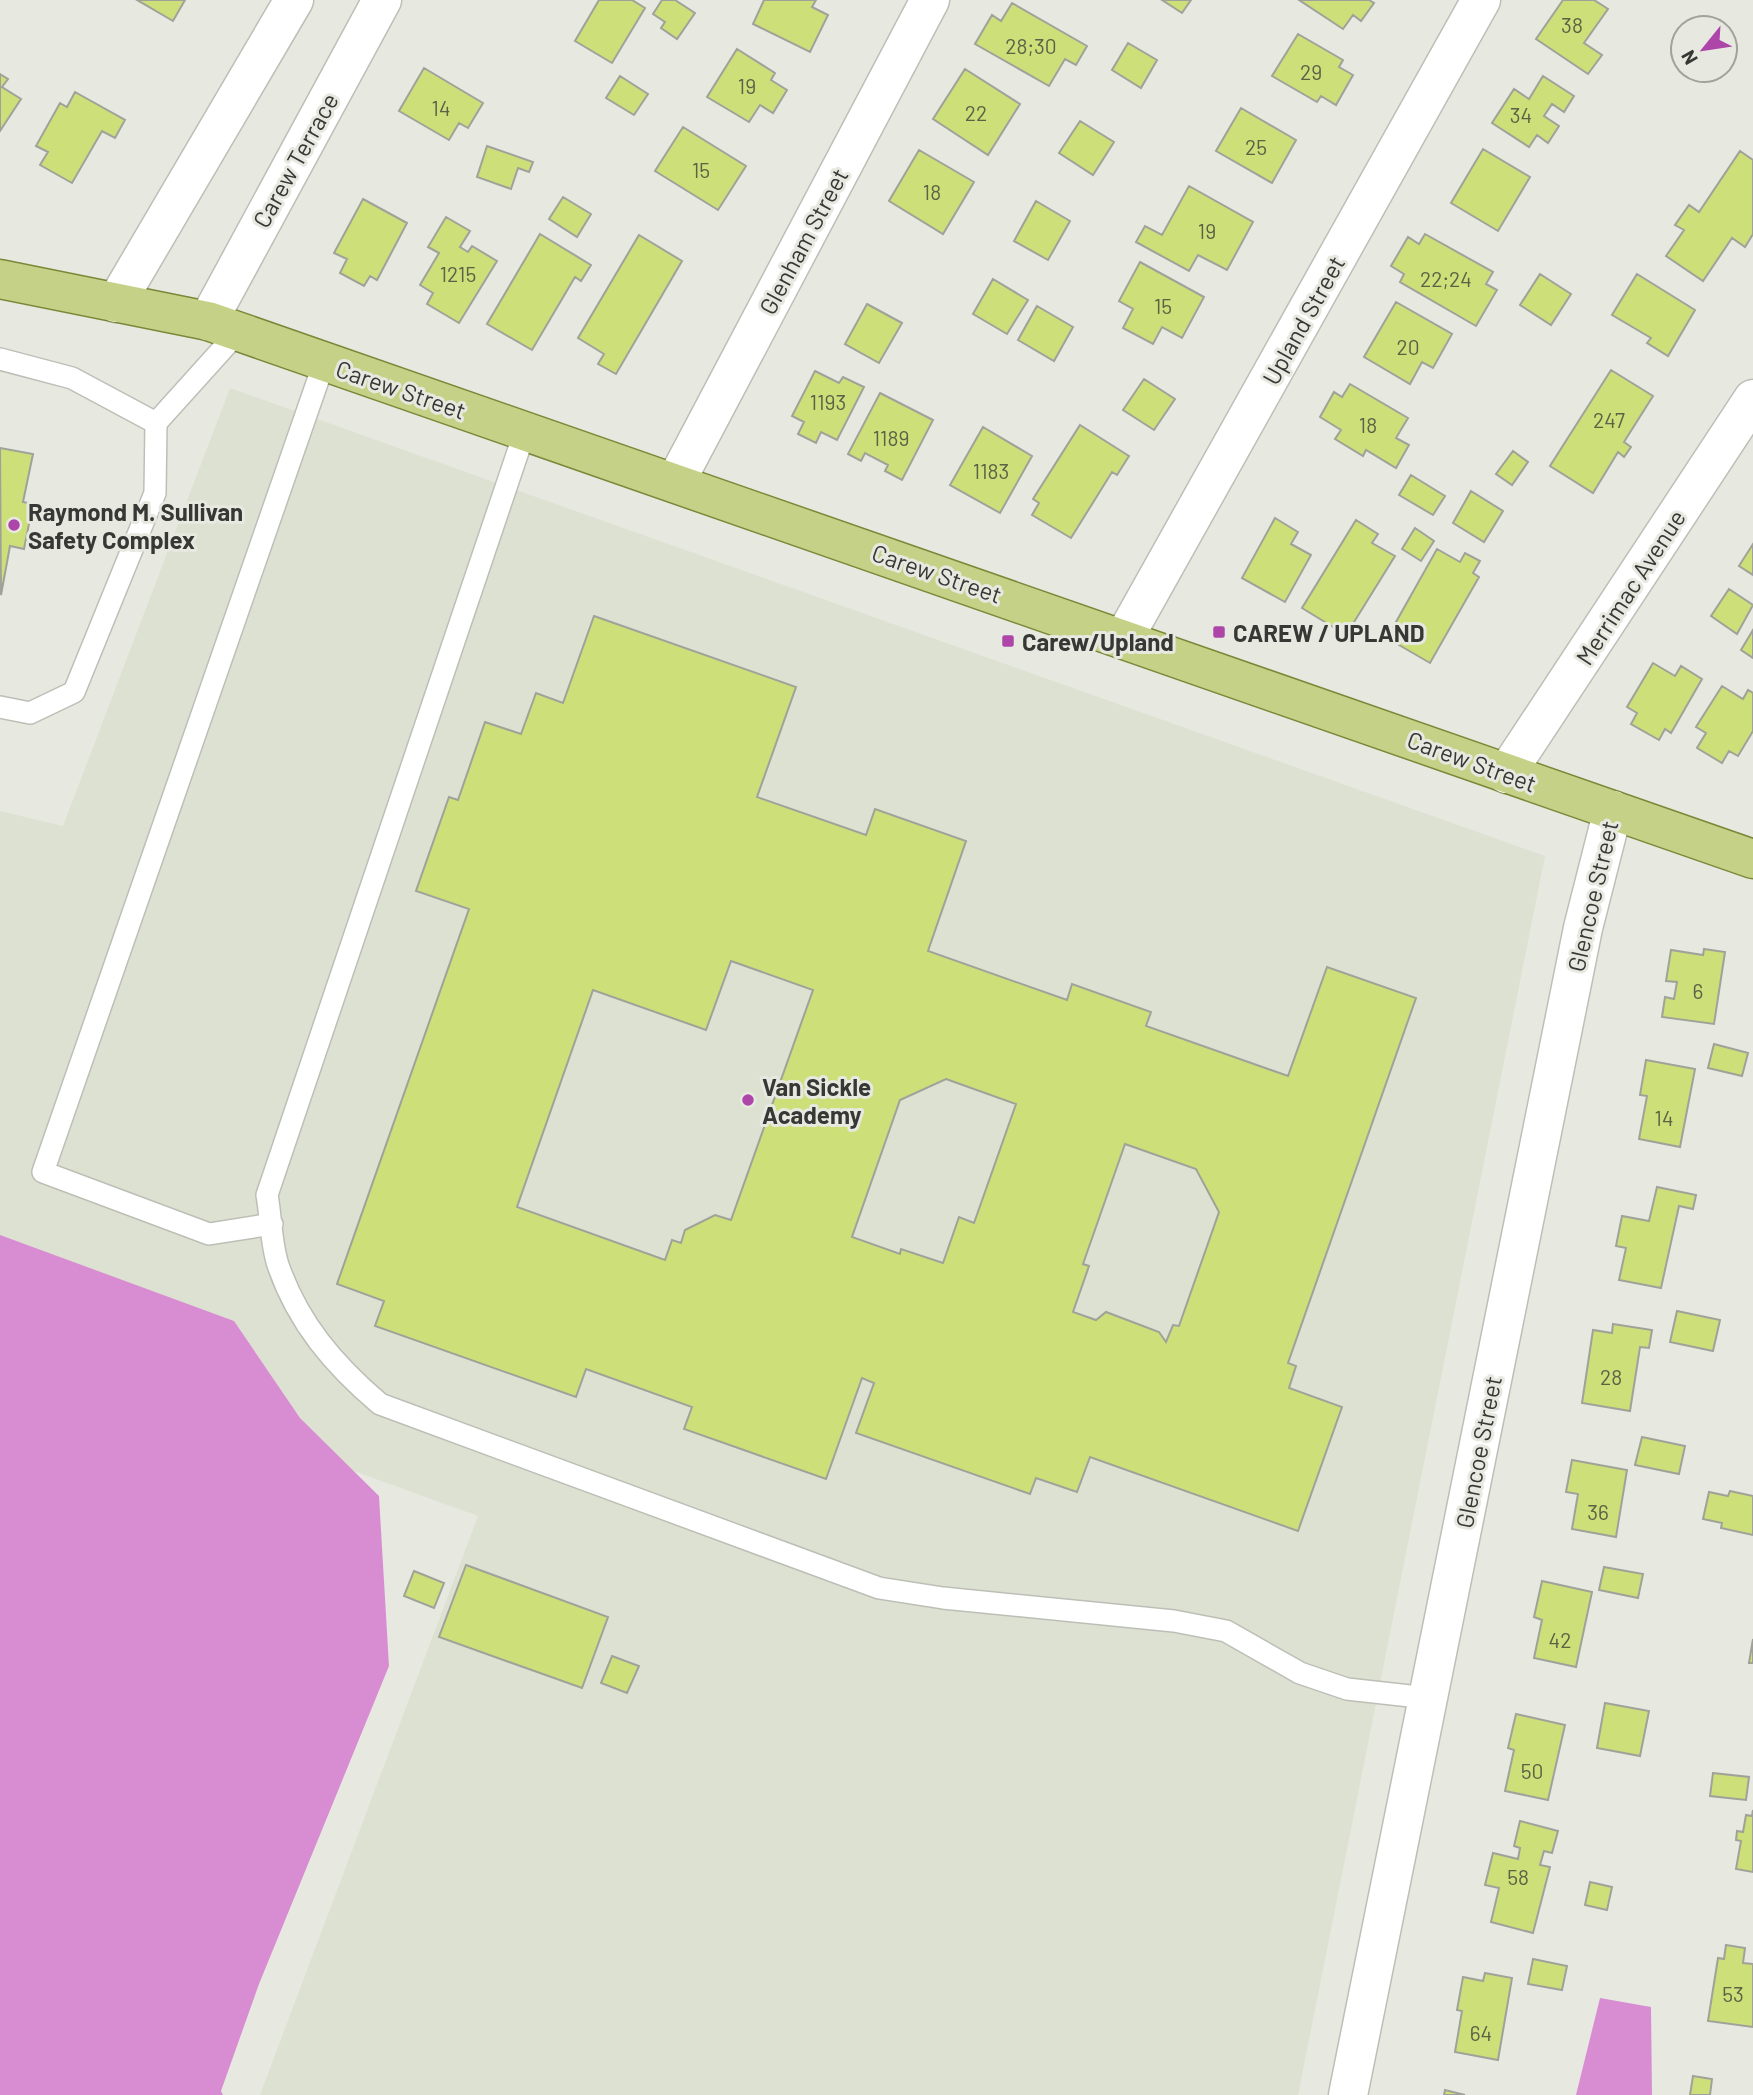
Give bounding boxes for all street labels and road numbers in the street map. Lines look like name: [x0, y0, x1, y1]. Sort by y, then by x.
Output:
street label: Carew Terrace: [246, 88, 344, 232]
street label: Glenham Street: [752, 163, 854, 319]
street label: Upland Street: [1256, 251, 1350, 389]
street label: Carew Street: [332, 353, 470, 425]
street label: Merrimac Avenue: [1569, 504, 1691, 670]
street label: Carew Street: [868, 537, 1006, 609]
street label: Carew Street: [1403, 724, 1541, 798]
street label: Glencoe Street: [1561, 818, 1623, 974]
street label: Glencoe Street: [1449, 1373, 1507, 1531]

